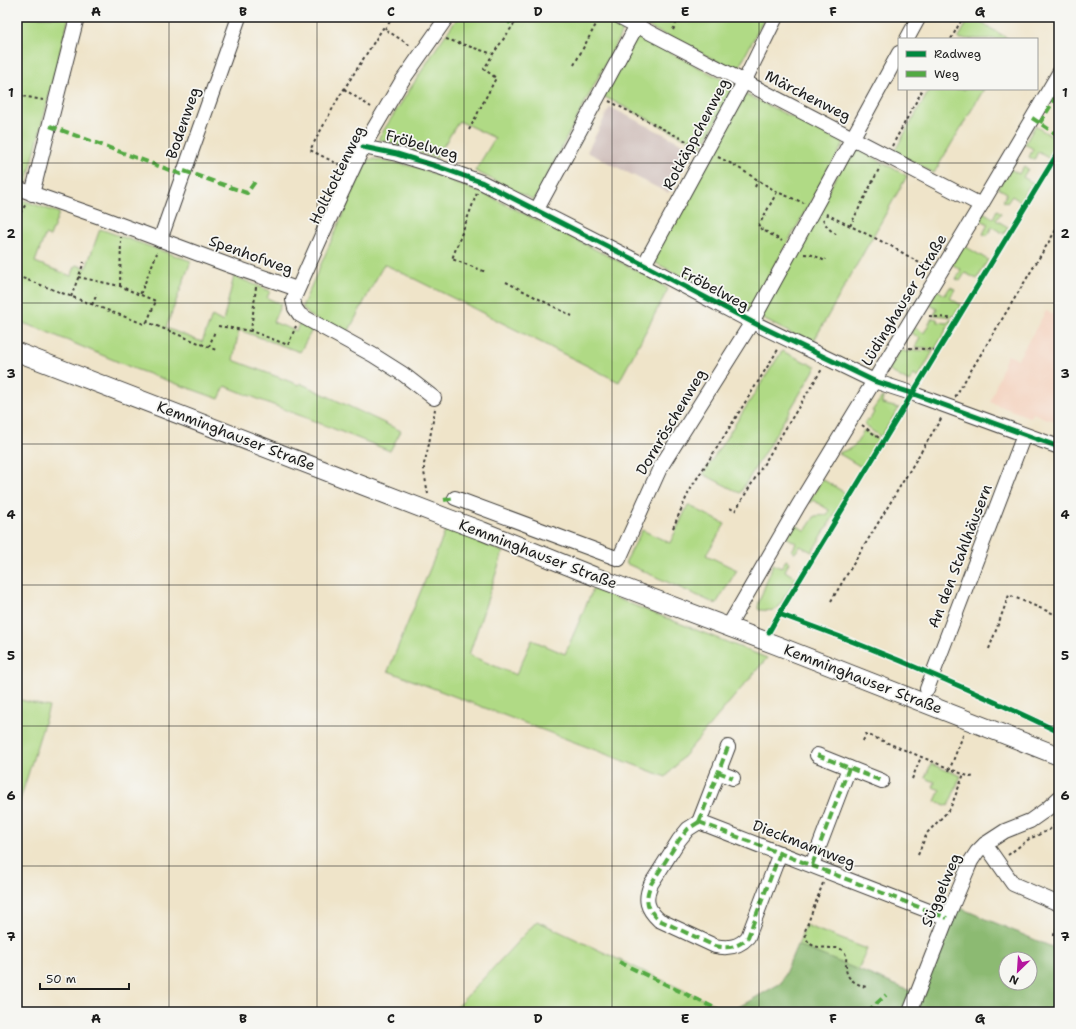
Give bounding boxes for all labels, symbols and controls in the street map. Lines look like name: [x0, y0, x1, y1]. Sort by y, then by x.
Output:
text: A: [91, 3, 101, 20]
text: B: [239, 3, 247, 20]
text: C: [387, 3, 395, 20]
text: D: [533, 3, 543, 20]
text: E: [681, 3, 690, 20]
text: F: [829, 3, 837, 20]
text: G: [975, 3, 986, 20]
legend: [898, 38, 1038, 90]
text: Radweg: [934, 46, 981, 62]
street label: Märchenweg: [762, 66, 854, 126]
text: Weg: [934, 66, 959, 82]
street label: Rotkäppchenweg: [658, 75, 734, 193]
text: 1: [8, 84, 14, 101]
street label: Bodenweg: [161, 84, 205, 162]
text: 1: [1062, 84, 1068, 101]
street label: Holtkottenweg: [304, 122, 370, 228]
street label: Fröbelweg: [383, 125, 461, 165]
text: 2: [6, 225, 16, 242]
text: 2: [1060, 225, 1070, 242]
street label: Lüdinghauser Straße: [857, 230, 951, 370]
street label: Spenhofweg: [206, 231, 296, 279]
street label: Fröbelweg: [677, 263, 753, 315]
text: 3: [6, 365, 16, 382]
street label: Dornröschenweg: [631, 365, 711, 479]
text: 3: [1060, 365, 1070, 382]
street label: Kemminghauser Straße: [154, 397, 318, 475]
street label: An den Stahlhäusern: [923, 481, 997, 631]
text: 4: [6, 506, 16, 523]
text: 4: [1060, 506, 1070, 523]
street label: Kemminghauser Straße: [456, 515, 620, 593]
street label: Kemminghauser Straße: [781, 640, 945, 718]
text: 5: [7, 647, 15, 664]
text: 5: [1061, 647, 1069, 664]
text: 6: [6, 787, 16, 804]
text: 6: [1060, 787, 1070, 804]
street label: Dieckmannweg: [750, 815, 858, 873]
street label: Süggelweg: [917, 850, 965, 930]
text: 7: [6, 928, 16, 945]
text: 7: [1060, 928, 1070, 945]
north arrow: [998, 951, 1038, 991]
scale bar: [40, 965, 129, 991]
text: 50 m: [46, 971, 76, 987]
text: N: [1007, 971, 1021, 988]
text: A: [91, 1010, 101, 1027]
text: B: [239, 1010, 247, 1027]
text: C: [387, 1010, 395, 1027]
text: D: [533, 1010, 543, 1027]
text: E: [681, 1010, 690, 1027]
text: F: [829, 1010, 837, 1027]
text: G: [975, 1010, 986, 1027]

